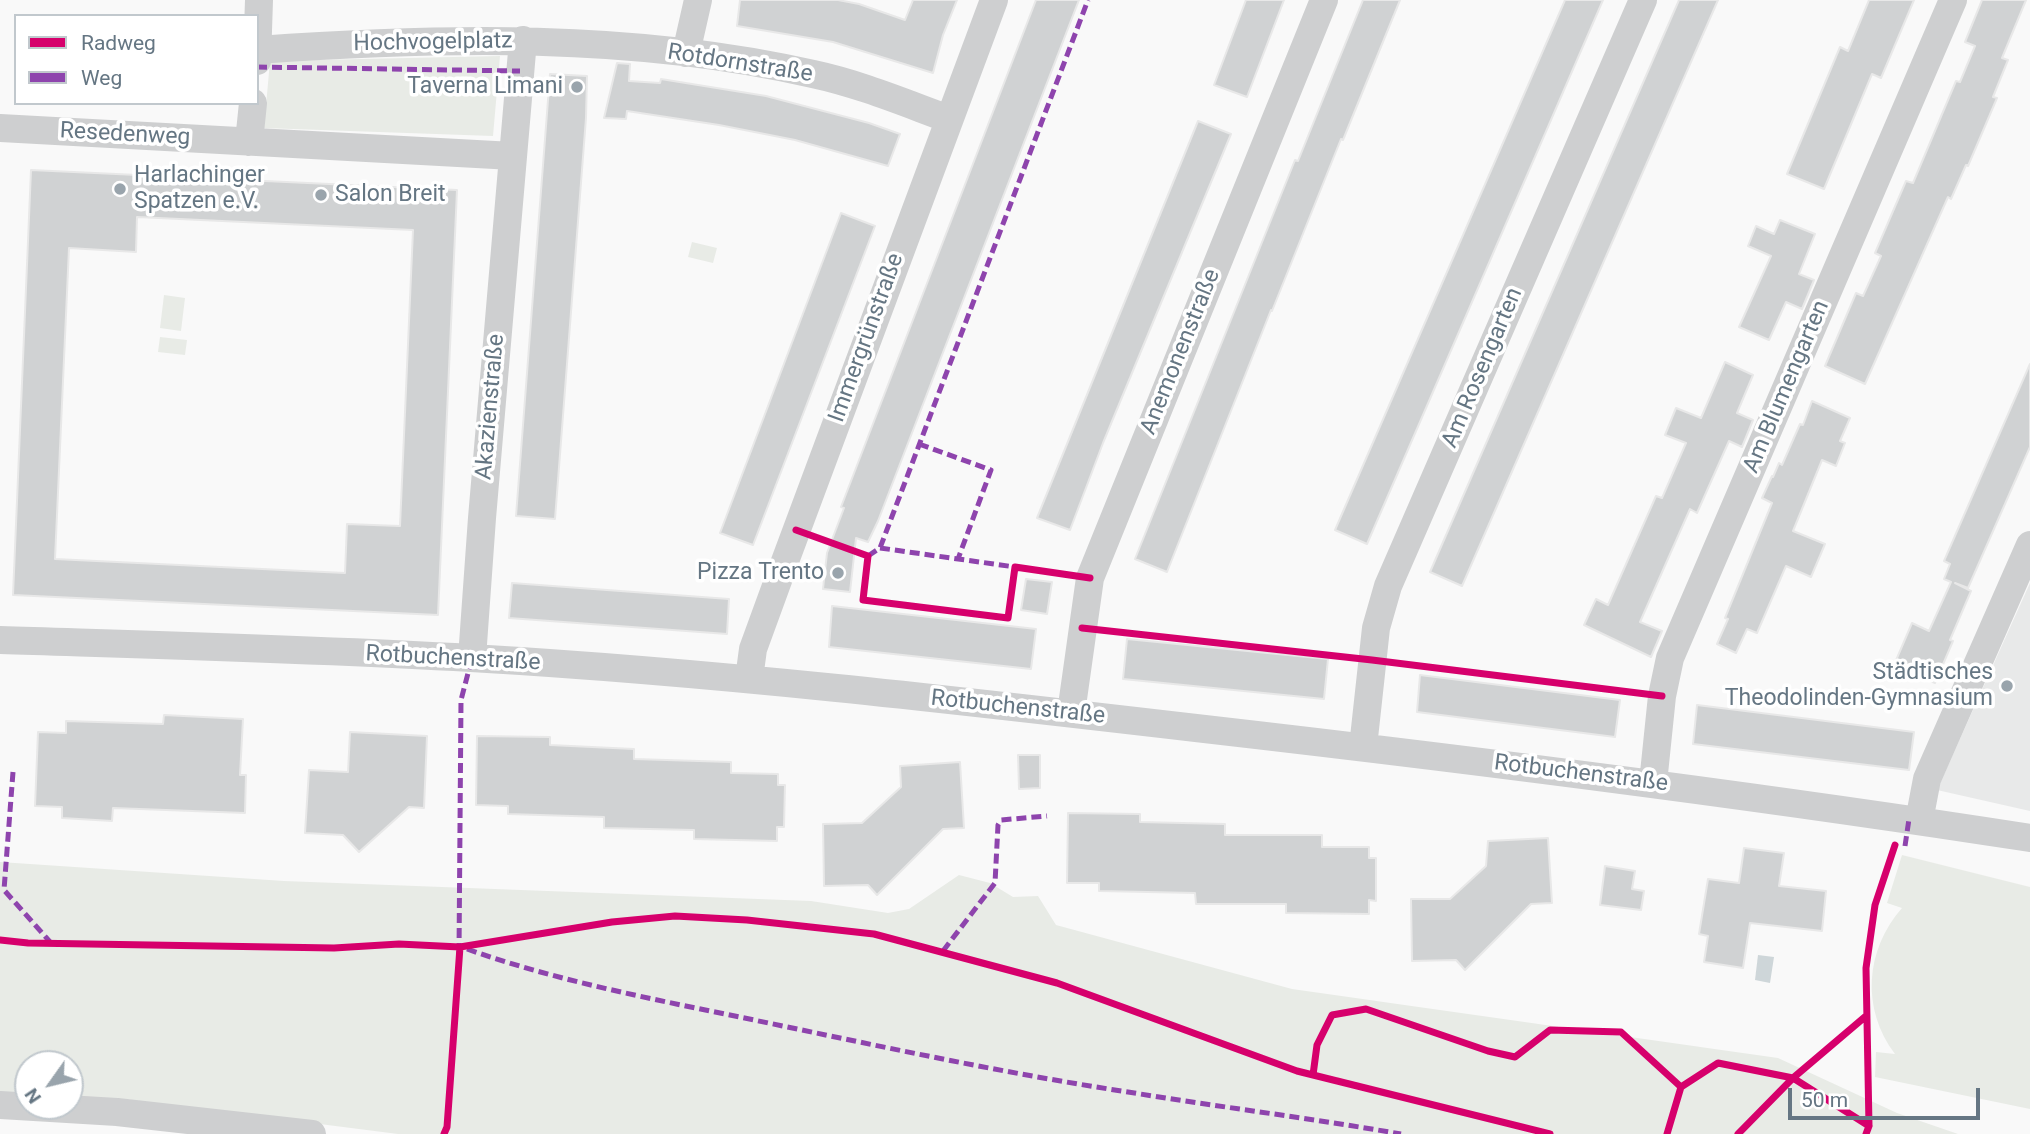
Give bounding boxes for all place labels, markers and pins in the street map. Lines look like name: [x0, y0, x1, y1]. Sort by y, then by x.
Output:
place label: Taverna Limani: [407, 73, 563, 101]
marker: Taverna Limani: [569, 79, 585, 95]
place label: Harlachinger Spatzen e.V.: [134, 162, 265, 216]
marker: Harlachinger Spatzen e.V.: [112, 181, 128, 197]
place label: Salon Breit: [335, 181, 446, 209]
marker: Salon Breit: [313, 187, 329, 203]
place label: Pizza Trento: [697, 559, 824, 587]
marker: Pizza Trento: [830, 565, 846, 581]
place label: Städtisches Theodolinden-Gymnasium: [1725, 659, 1993, 713]
marker: Städtisches Theodolinden-Gymnasium: [1999, 678, 2015, 694]

